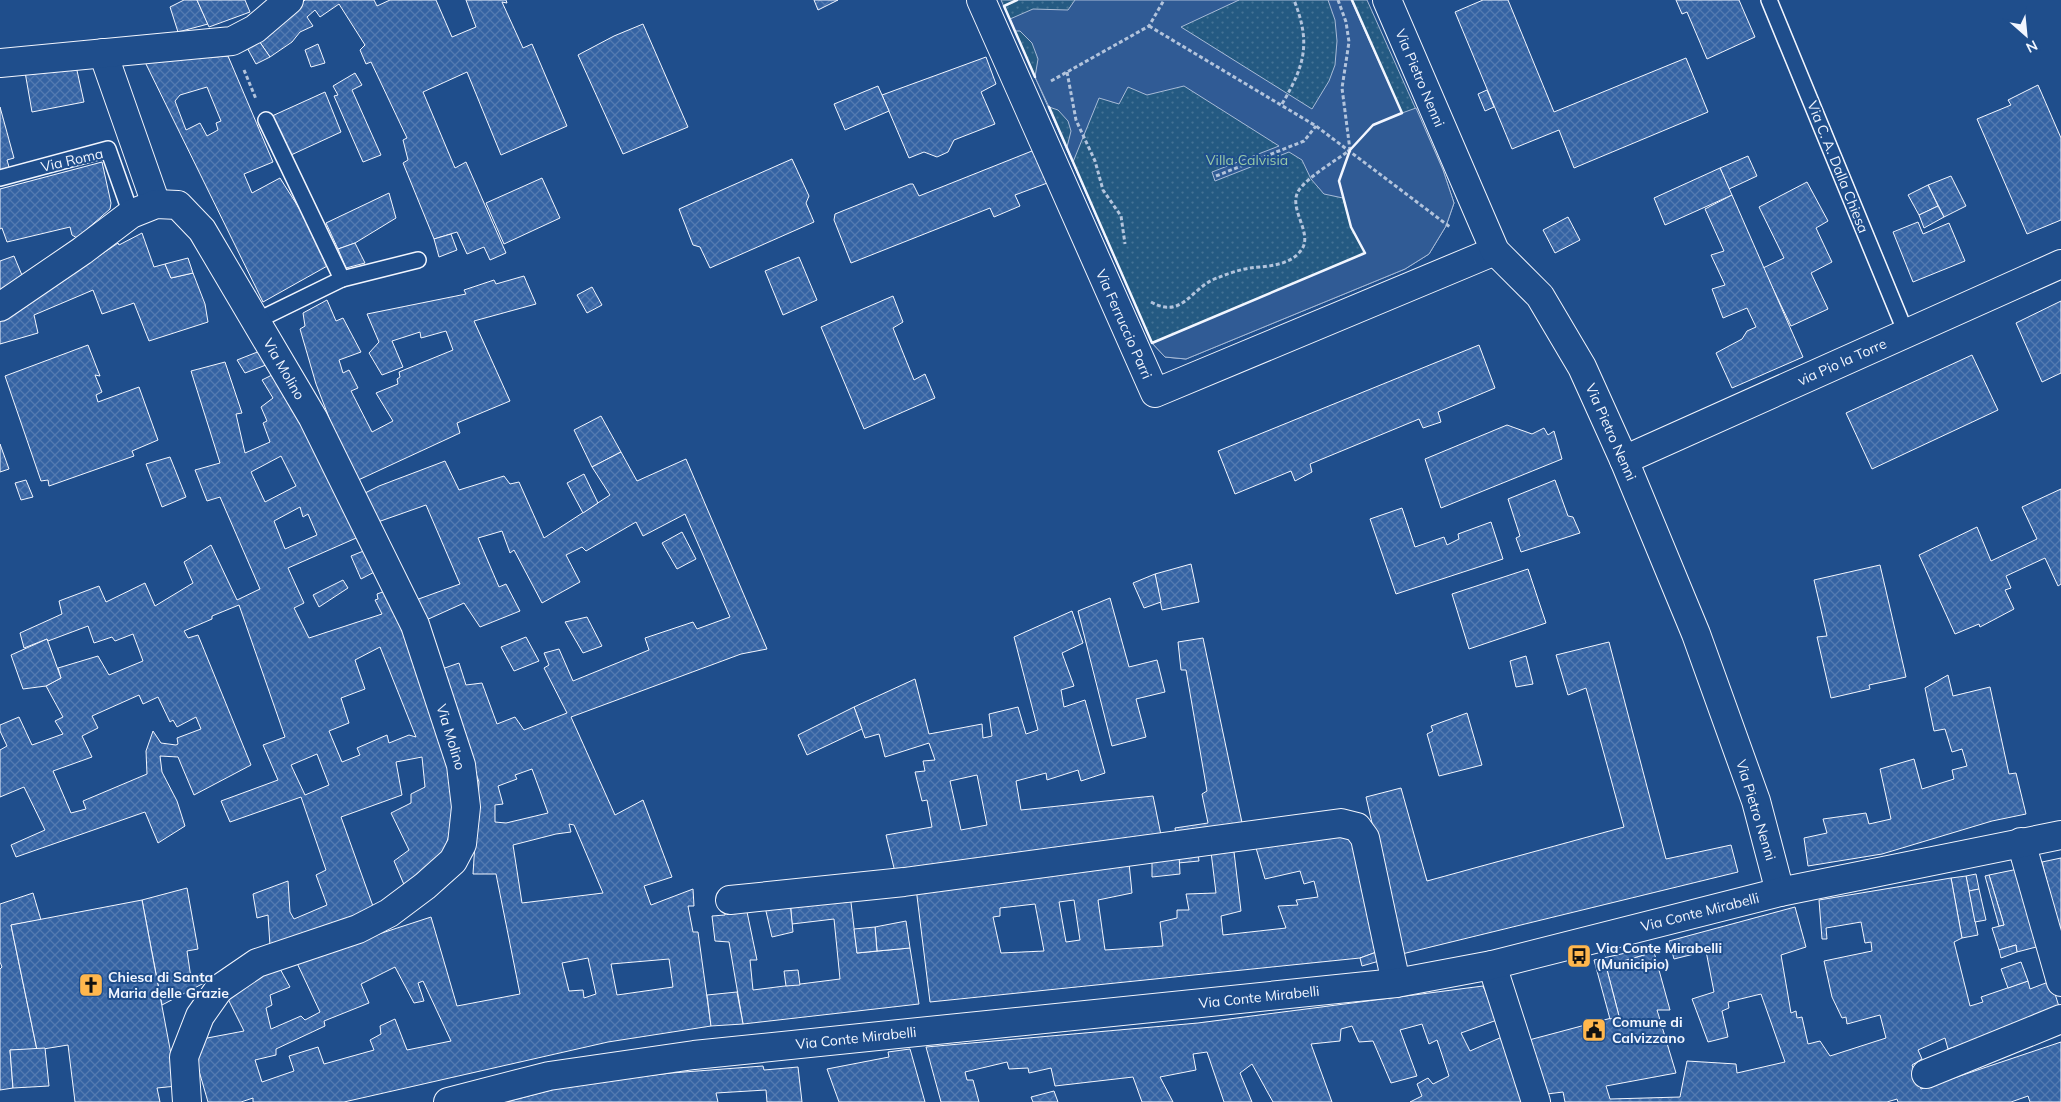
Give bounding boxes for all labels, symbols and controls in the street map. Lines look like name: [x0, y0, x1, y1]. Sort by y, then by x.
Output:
north arrow: [2001, 10, 2051, 60]
street label: Via Pietro Nenni: [1391, 26, 1449, 130]
text: N: [2023, 36, 2041, 57]
street label: Via C. A. Dalla Chiesa: [1803, 98, 1873, 236]
street label: Via Roma: [39, 144, 105, 176]
park label: Villa Calvisia: [1206, 151, 1288, 169]
street label: Via Ferruccio Parri: [1092, 266, 1156, 382]
street label: via Pio la Torre: [1795, 334, 1889, 390]
street label: Via Molino: [259, 335, 309, 403]
street label: Via Pietro Nenni: [1582, 381, 1640, 483]
street label: Via Molino: [432, 702, 470, 772]
street label: Via Pietro Nenni: [1732, 757, 1780, 863]
street label: Via Conte Mirabelli: [1639, 889, 1761, 935]
place label: Via Conte Mirabelli (Municipio): [1595, 939, 1722, 973]
bus stop icon: Via Conte Mirabelli (Municipio): [1566, 943, 1592, 969]
place label: Chiesa di Santa Maria delle Grazie: [108, 968, 229, 1002]
church icon: Chiesa di Santa Maria delle Grazie: [78, 972, 104, 998]
street label: Via Conte Mirabelli: [1198, 982, 1320, 1012]
place label: Comune di Calvizzano: [1612, 1013, 1685, 1047]
public building icon: Comune di Calvizzano: [1581, 1017, 1607, 1043]
street label: Via Conte Mirabelli: [795, 1023, 917, 1053]

